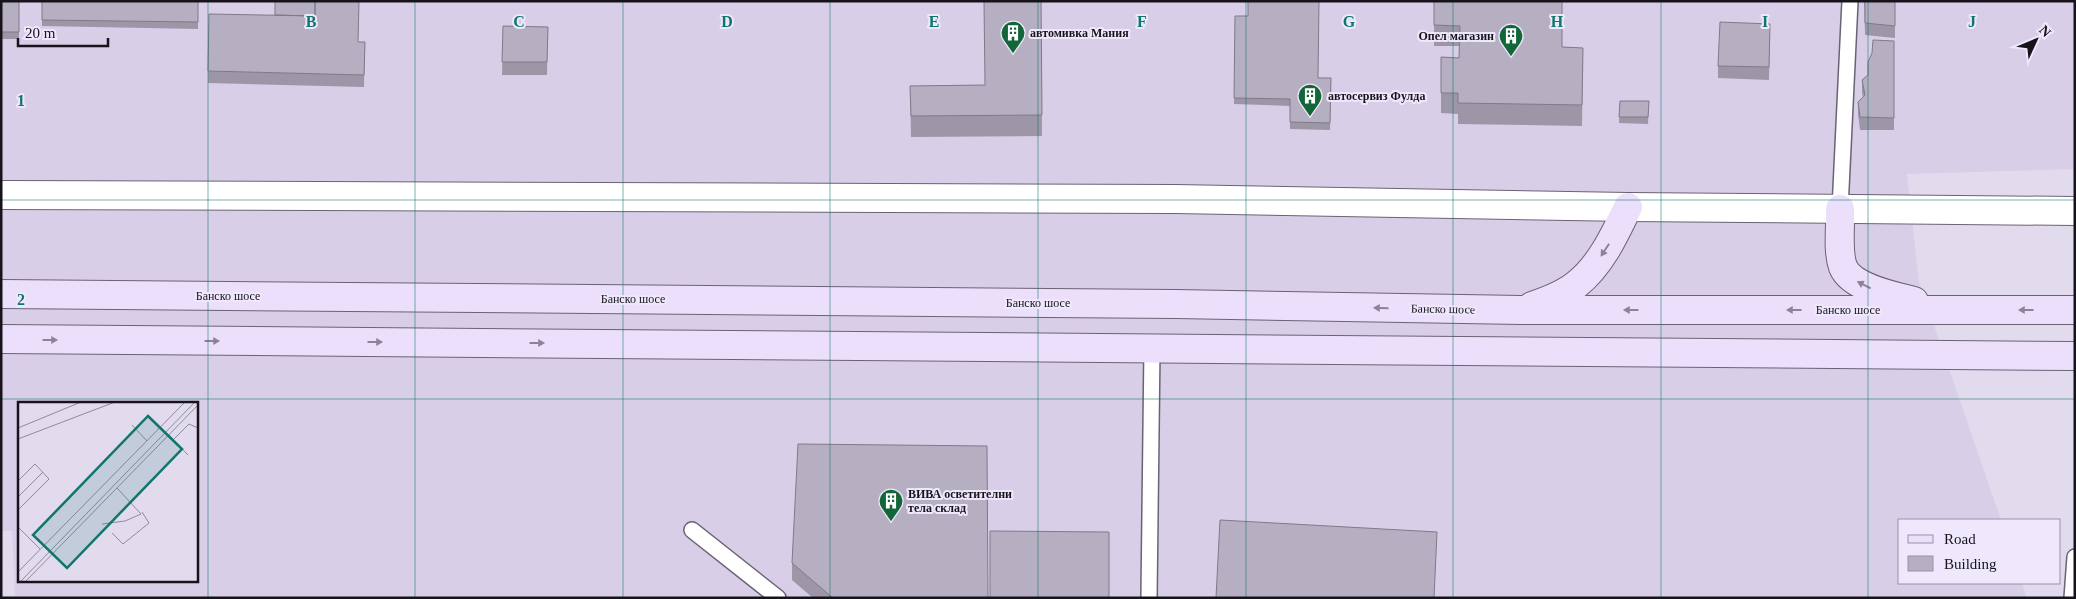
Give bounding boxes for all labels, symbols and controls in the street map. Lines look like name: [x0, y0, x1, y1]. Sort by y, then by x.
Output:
text: B: [306, 13, 317, 30]
text: C: [513, 13, 525, 30]
text: D: [721, 13, 733, 30]
text: E: [929, 13, 939, 30]
text: F: [1137, 13, 1147, 30]
text: G: [1343, 13, 1356, 30]
text: H: [1551, 13, 1564, 30]
text: I: [1762, 13, 1768, 30]
text: J: [1968, 13, 1976, 30]
scale bar: [18, 15, 108, 47]
north arrow: [2011, 15, 2061, 65]
building icon: автомивка Мания: [1000, 20, 1026, 54]
text: N: [2036, 22, 2054, 40]
building icon: Опел магазин: [1498, 23, 1524, 57]
text: 20 m: [25, 25, 56, 41]
place label: автомивка Мания: [1030, 26, 1129, 40]
place label: Опел магазин: [1419, 29, 1494, 43]
building icon: автосервиз Фулда: [1297, 83, 1323, 117]
place label: автосервиз Фулда: [1328, 89, 1425, 103]
text: 1: [17, 92, 25, 109]
one-way arrow: [1600, 244, 1610, 257]
one-way arrow: [1857, 281, 1872, 289]
street label: Банско шосе: [196, 289, 260, 303]
text: 2: [17, 291, 25, 308]
street label: Банско шосе: [601, 292, 665, 306]
street label: Банско шосе: [1006, 296, 1070, 310]
street label: Банско шосе: [1411, 301, 1475, 317]
one-way arrow: [1373, 303, 1389, 311]
street label: Банско шосе: [1816, 303, 1880, 317]
one-way arrow: [1623, 306, 1639, 314]
one-way arrow: [1785, 306, 1801, 314]
one-way arrow: [2018, 306, 2034, 314]
one-way arrow: [42, 336, 58, 344]
one-way arrow: [205, 337, 221, 345]
one-way arrow: [367, 338, 383, 346]
one-way arrow: [530, 339, 546, 347]
inset map: [18, 402, 198, 582]
place label: ВИВА осветителни тела склад: [908, 487, 1012, 515]
building icon: ВИВА осветителни тела склад: [878, 488, 904, 522]
legend: [1898, 519, 2061, 584]
text: Road: [1944, 531, 1976, 547]
text: Building: [1944, 556, 1997, 572]

